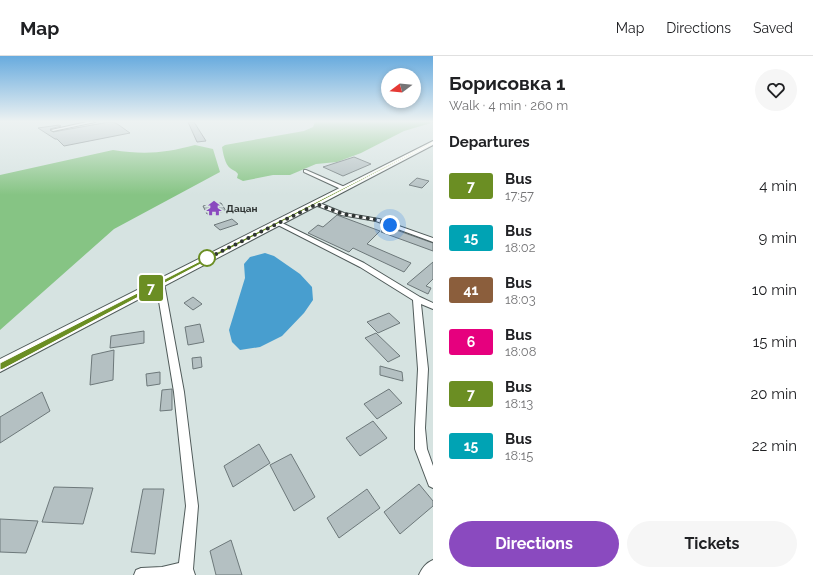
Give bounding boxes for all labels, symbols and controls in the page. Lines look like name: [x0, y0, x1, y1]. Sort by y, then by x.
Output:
text: Map: [20, 17, 59, 39]
text: Map: [616, 20, 644, 36]
text: Directions: [666, 20, 731, 36]
text: Saved: [753, 20, 793, 36]
north arrow: [381, 68, 421, 108]
map controls: [381, 68, 421, 108]
button: heart: [755, 69, 797, 111]
text: Борисовка 1: [449, 72, 565, 94]
text: Walk · 4 min · 260 m: [449, 98, 568, 113]
text: Departures: [449, 133, 530, 151]
text: Bus: [505, 170, 532, 188]
text: 4 min: [759, 177, 797, 195]
text: 7: [467, 178, 475, 194]
text: 17:57: [505, 188, 534, 203]
temple icon: Дацан: [205, 199, 223, 217]
place label: Дацан: [226, 203, 258, 214]
your location: [380, 215, 400, 235]
text: Bus: [505, 222, 532, 240]
text: 9 min: [759, 229, 797, 247]
text: 15: [464, 230, 478, 246]
text: 18:02: [505, 240, 535, 255]
unlabelled marker: [198, 249, 216, 267]
text: Bus: [505, 274, 532, 292]
line badge: 7: [138, 275, 164, 301]
text: 7: [147, 280, 155, 296]
text: 10 min: [752, 281, 797, 299]
text: 41: [464, 282, 478, 298]
text: 18:03: [505, 292, 536, 307]
text: Bus: [505, 326, 532, 344]
text: 15 min: [753, 333, 797, 351]
text: 6: [467, 334, 475, 350]
text: 18:08: [505, 344, 536, 359]
text: Bus: [505, 378, 532, 396]
text: 20 min: [750, 385, 797, 403]
text: 7: [467, 386, 475, 402]
text: 18:13: [505, 396, 533, 411]
text: Bus: [505, 430, 532, 448]
text: 22 min: [752, 437, 797, 455]
text: 15: [464, 438, 478, 454]
text: 18:15: [505, 448, 533, 463]
button: Directions: [449, 521, 619, 567]
button: Tickets: [627, 521, 797, 567]

